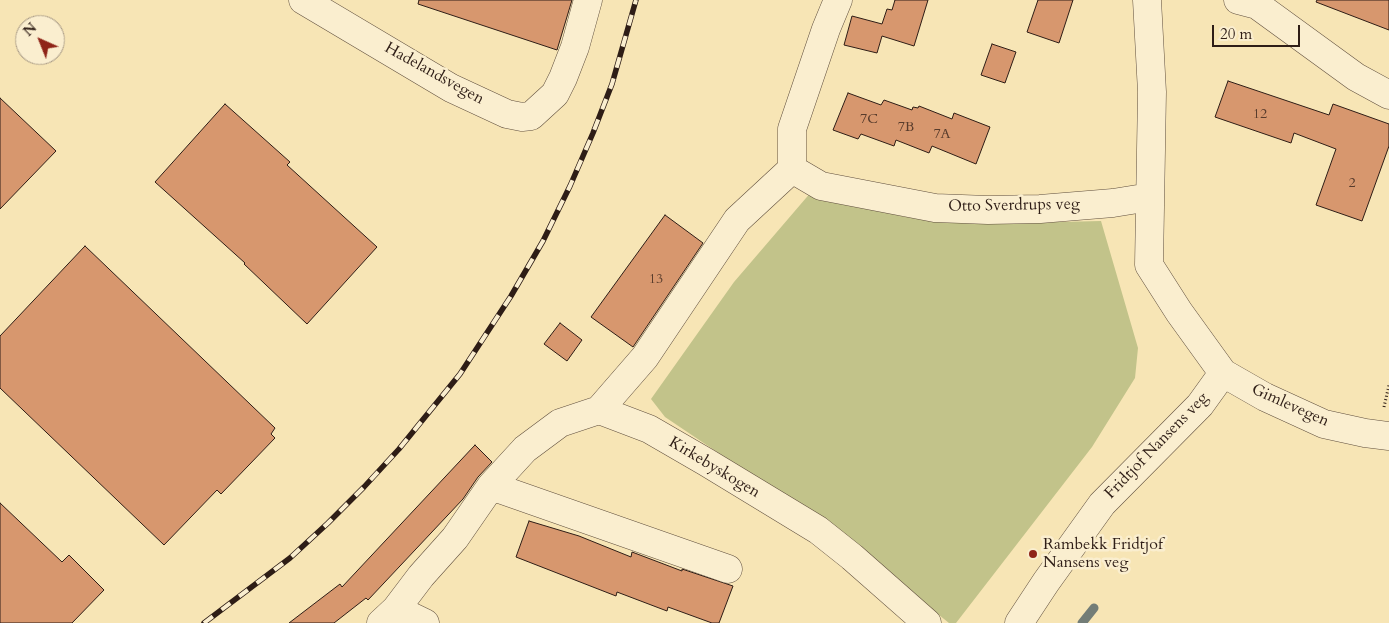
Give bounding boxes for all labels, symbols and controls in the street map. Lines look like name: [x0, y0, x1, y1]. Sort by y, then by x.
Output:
north arrow: [15, 15, 65, 65]
scale bar: [1214, 15, 1302, 47]
text: N: [19, 19, 41, 41]
text: 20 m: [1220, 24, 1252, 44]
street label: Hadelandsvegen: [381, 39, 487, 109]
house number: 12: [1253, 107, 1267, 123]
house number: 7C: [860, 112, 878, 128]
house number: 7B: [898, 120, 914, 136]
house number: 7A: [933, 127, 951, 143]
house number: 2: [1348, 176, 1356, 192]
street label: Otto Sverdrups veg: [948, 195, 1080, 217]
house number: 13: [649, 272, 663, 288]
street label: Gimlevegen: [1248, 380, 1332, 432]
street label: Fridtjof Nansens veg: [1101, 389, 1213, 503]
street label: Kirkebyskogen: [665, 433, 763, 503]
place label: Rambekk Fridtjof Nansens veg: [1043, 535, 1163, 573]
marker: Rambekk Fridtjof Nansens veg: [1027, 548, 1039, 560]

